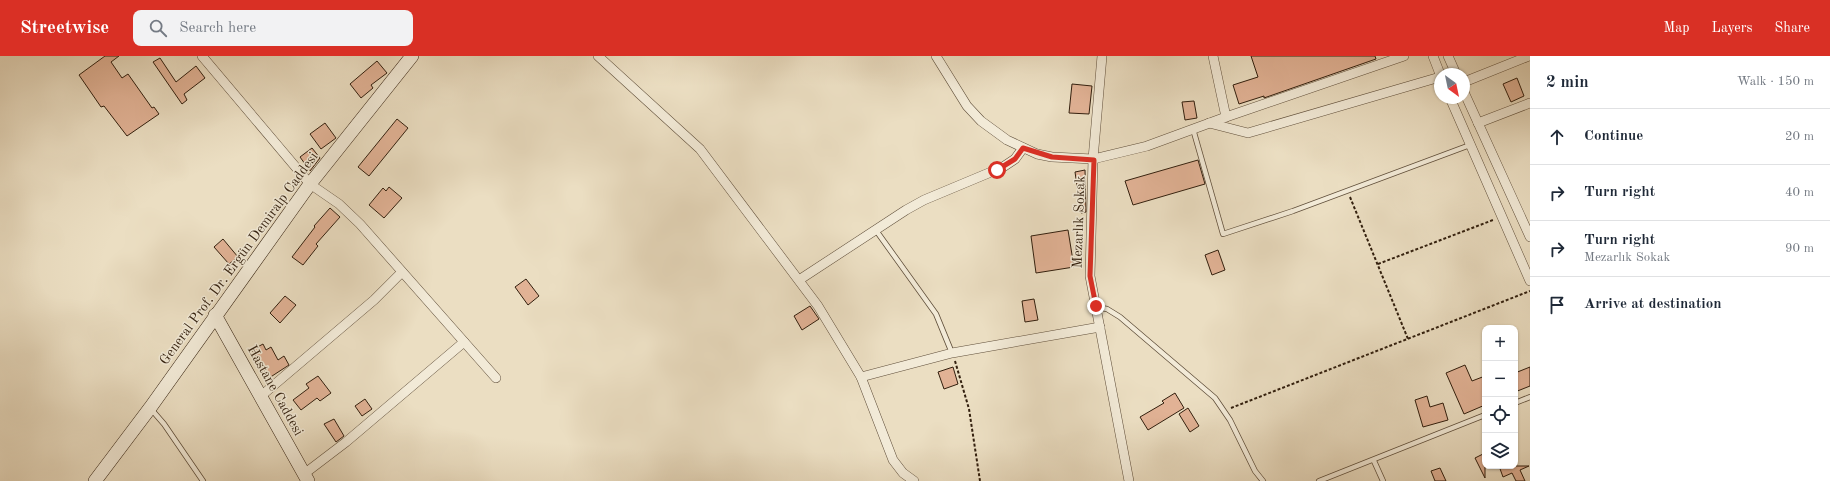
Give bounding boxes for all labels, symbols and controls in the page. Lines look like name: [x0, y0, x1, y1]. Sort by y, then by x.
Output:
search box: [133, 10, 413, 46]
icon: search: [147, 17, 169, 39]
text: Streetwise: [20, 19, 109, 38]
text: Search here: [179, 21, 256, 36]
text: Map: [1664, 21, 1690, 35]
text: Layers: [1712, 21, 1753, 35]
text: Share: [1775, 21, 1810, 35]
north arrow: [1434, 68, 1470, 104]
text: 2 min: [1546, 74, 1589, 91]
text: Walk · 150 m: [1737, 75, 1814, 88]
icon: ahead: [1546, 126, 1568, 148]
text: Continue: [1584, 129, 1643, 144]
text: 20 m: [1785, 130, 1814, 143]
street label: General Prof. Dr. Ergün Demiralp Caddesi: [157, 150, 321, 367]
route start: [988, 161, 1006, 179]
street label: Mezarlık Sokak: [1070, 175, 1088, 269]
icon: right: [1546, 182, 1568, 204]
text: Turn right: [1584, 185, 1655, 200]
text: 40 m: [1785, 186, 1814, 199]
text: Turn right: [1584, 233, 1655, 248]
icon: right: [1546, 238, 1568, 260]
text: 90 m: [1785, 242, 1814, 255]
text: Mezarlık Sokak: [1584, 251, 1670, 264]
icon: arrive: [1546, 294, 1568, 316]
route end: [1087, 297, 1105, 315]
text: Arrive at destination: [1584, 297, 1722, 312]
map controls: [1482, 325, 1518, 469]
button: +: [1482, 325, 1518, 361]
street label: Hastane Caddesi: [245, 343, 306, 438]
button: −: [1482, 361, 1518, 397]
button: locate: [1482, 397, 1518, 433]
button: layers: [1482, 433, 1518, 469]

